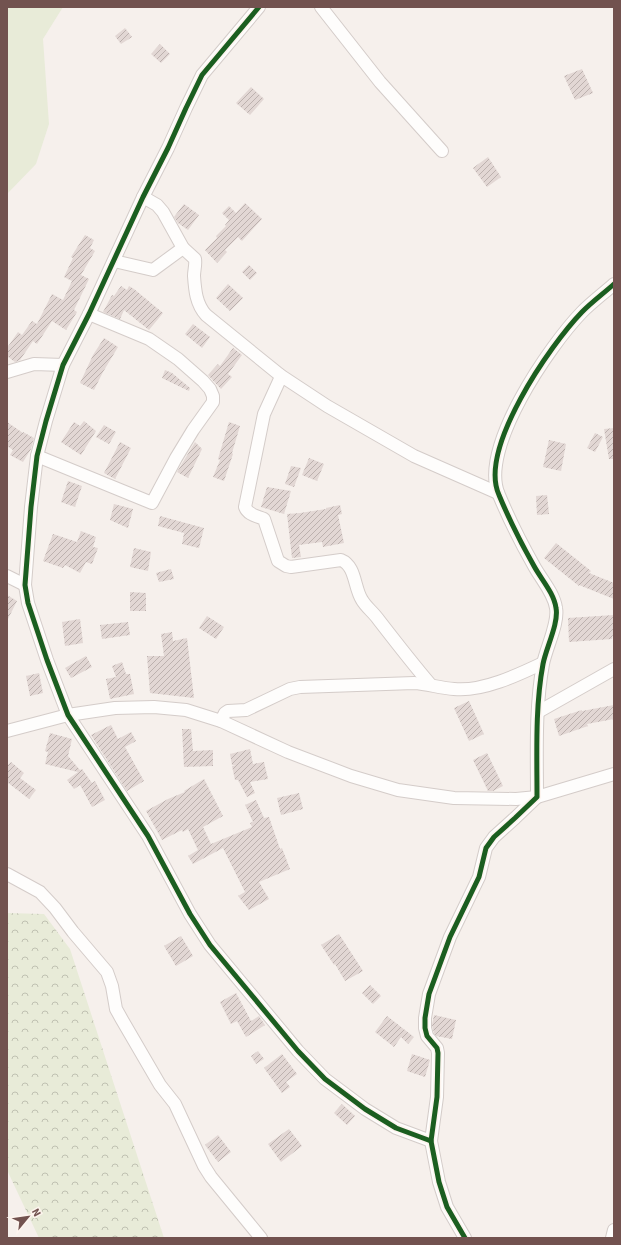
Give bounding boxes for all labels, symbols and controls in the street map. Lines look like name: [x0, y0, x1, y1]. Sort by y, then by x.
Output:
north arrow: [8, 1197, 48, 1237]
text: N: [28, 1206, 45, 1219]

